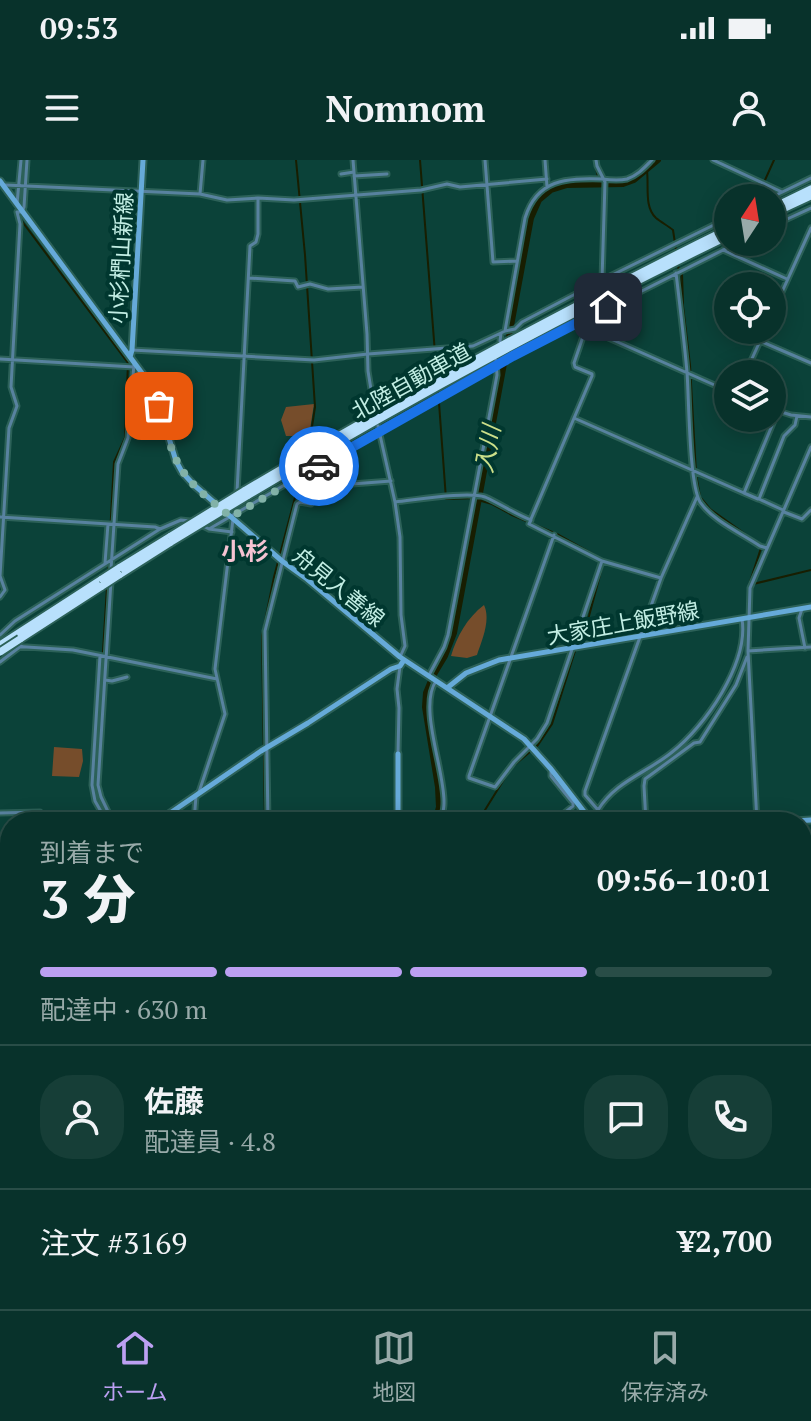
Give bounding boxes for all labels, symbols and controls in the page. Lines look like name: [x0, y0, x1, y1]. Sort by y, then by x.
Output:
text: 09:53: [40, 8, 118, 48]
text: Nomnom: [326, 85, 485, 132]
icon: menu: [40, 86, 84, 130]
icon: person: [727, 86, 771, 130]
north arrow: [714, 184, 786, 256]
map controls: [714, 184, 786, 432]
street label: 小杉椚山新線: [103, 191, 138, 325]
button: locate: [714, 272, 786, 344]
pin: [574, 273, 642, 341]
icon: home: [586, 285, 630, 329]
street label: 北陸自動車道: [346, 336, 476, 425]
button: layers: [714, 360, 786, 432]
pin: [125, 372, 193, 440]
icon: bag: [137, 384, 181, 428]
water label: 入川: [467, 419, 507, 475]
courier: [279, 426, 359, 506]
icon: car: [297, 444, 341, 488]
district label: 小杉: [221, 535, 269, 567]
street label: 舟見入善線: [287, 541, 391, 632]
street label: 大家庄上飯野線: [545, 595, 701, 650]
text: 到着まで: [40, 835, 144, 869]
text: 09:56–10:01: [597, 860, 772, 900]
text: 3 分: [40, 864, 135, 933]
text: 配達中 · 630 m: [40, 992, 207, 1026]
button: person: [40, 1075, 124, 1159]
button: chat: [584, 1075, 668, 1159]
button: phone: [688, 1075, 772, 1159]
text: 佐藤: [144, 1081, 204, 1121]
text: 配達員 · 4.8: [144, 1124, 276, 1158]
text: ¥2,700: [678, 1221, 772, 1261]
text: 注文 #3169: [40, 1223, 187, 1263]
tab: ホーム: [102, 1326, 168, 1406]
tab: 地図: [372, 1326, 416, 1406]
tab: 保存済み: [621, 1326, 709, 1406]

